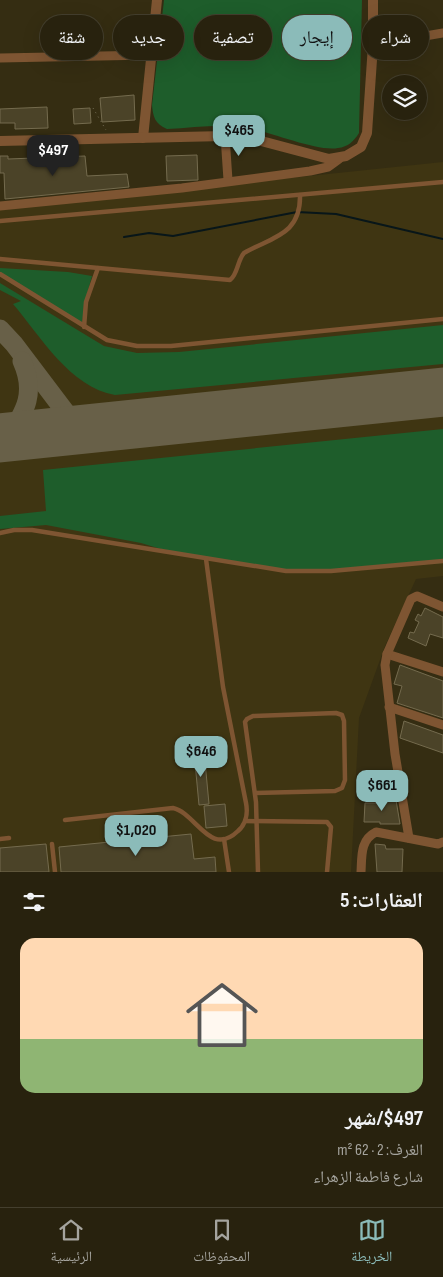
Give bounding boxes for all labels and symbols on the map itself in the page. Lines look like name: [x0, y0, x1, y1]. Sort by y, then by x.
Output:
pin: $465: [209, 114, 269, 157]
pin: $497: [23, 134, 83, 177]
pin: $646: [171, 736, 231, 778]
pin: $661: [352, 770, 412, 812]
pin: $1,020: [95, 814, 177, 857]

